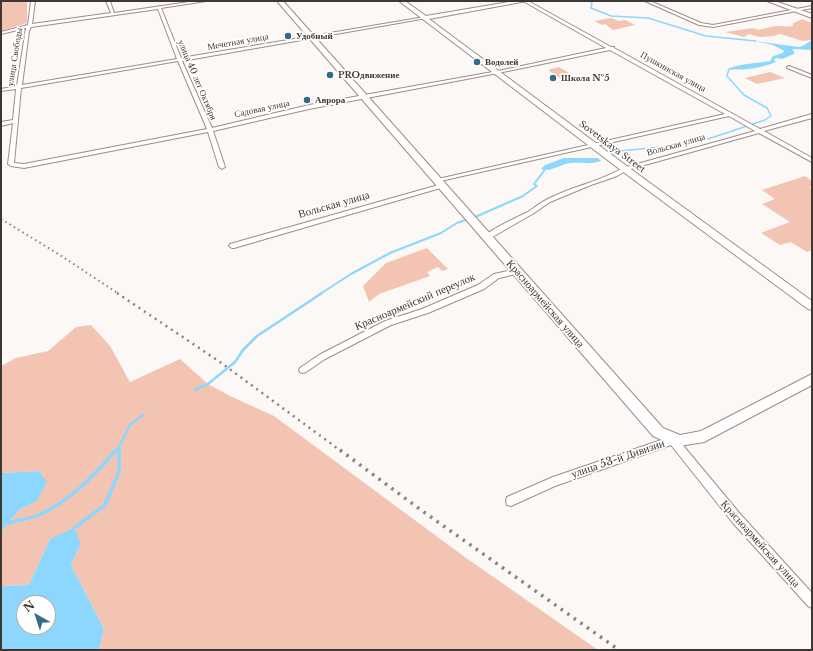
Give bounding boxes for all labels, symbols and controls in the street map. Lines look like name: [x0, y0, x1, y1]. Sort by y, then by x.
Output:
street label: улица Свободы: [5, 27, 25, 87]
street label: Мечетная улица: [207, 31, 269, 53]
marker: Удобный: [283, 31, 293, 41]
place label: Удобный: [296, 31, 333, 41]
street label: улица 40 лет Октября: [175, 38, 219, 122]
street label: Пушкинская улица: [638, 50, 708, 94]
marker: Водолей: [472, 57, 482, 67]
place label: Водолей: [485, 57, 518, 67]
marker: PROдвижение: [325, 70, 335, 80]
place label: PROдвижение: [338, 70, 399, 80]
marker: Школа №5: [548, 73, 558, 83]
place label: Школа №5: [561, 73, 610, 83]
marker: Аврора: [302, 95, 312, 105]
place label: Аврора: [315, 95, 345, 105]
street label: Садовая улица: [233, 98, 291, 120]
street label: Sovetskaya Street: [577, 119, 647, 175]
street label: Вольская улица: [646, 132, 706, 158]
street label: Вольская улица: [297, 189, 371, 221]
street label: Красноармейская улица: [503, 257, 587, 351]
street label: Красноармейский переулок: [353, 271, 477, 333]
street label: улица 53-й Дивизии: [569, 437, 667, 481]
street label: Красноармейская улица: [718, 498, 802, 590]
north arrow: [16, 595, 56, 635]
text: N: [21, 598, 38, 615]

